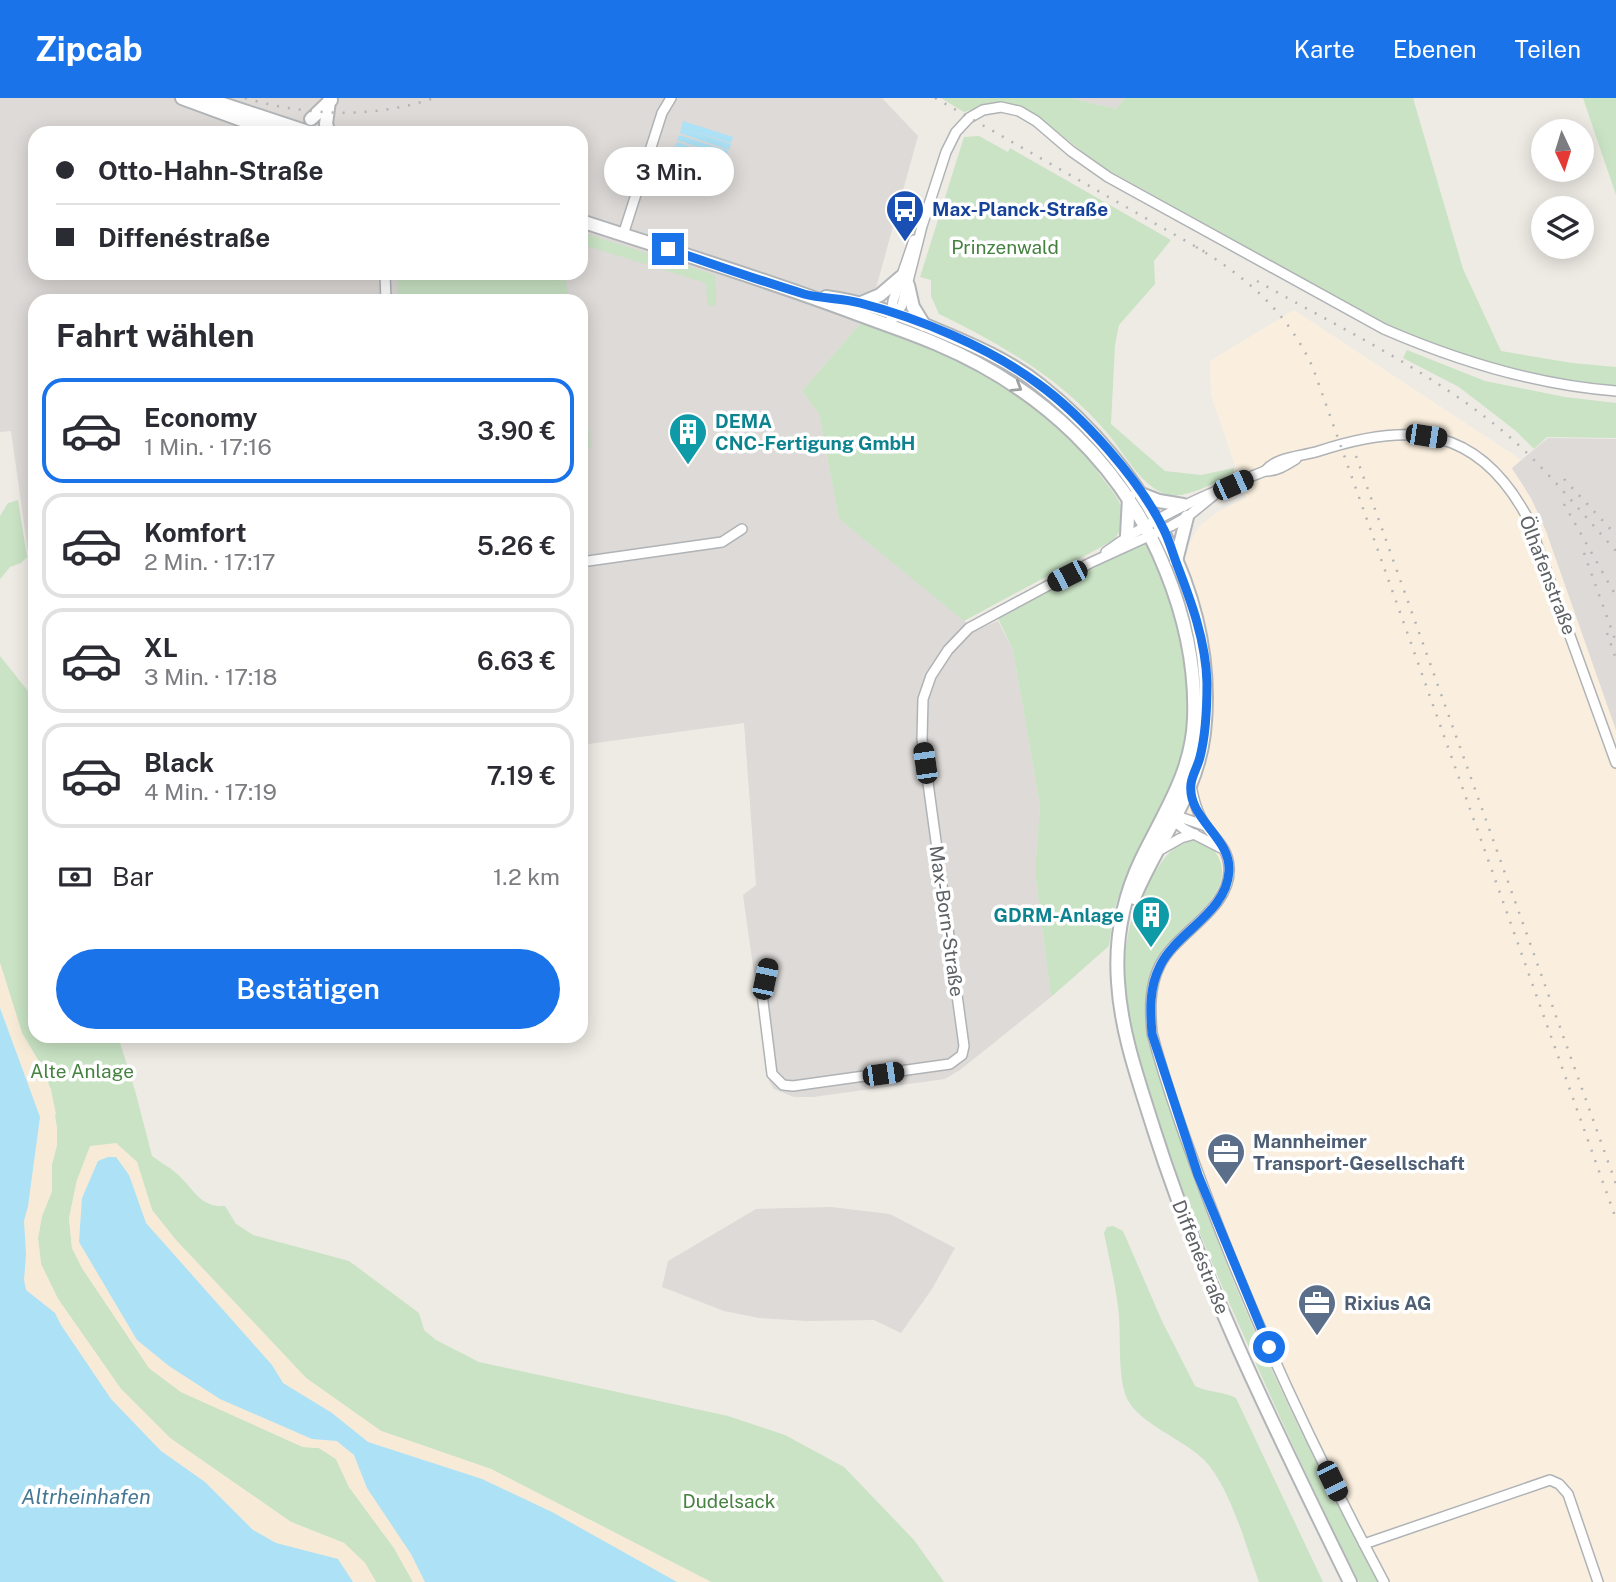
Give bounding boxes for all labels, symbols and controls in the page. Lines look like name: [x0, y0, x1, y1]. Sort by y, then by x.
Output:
text: Zipcab: [35, 30, 143, 68]
text: Karte: [1294, 35, 1355, 63]
text: Ebenen: [1393, 35, 1477, 63]
text: Teilen: [1515, 35, 1581, 63]
north arrow: [1531, 119, 1594, 182]
map controls: [1531, 119, 1594, 259]
callout: 3 Min.: [603, 148, 733, 197]
text: Otto-Hahn-Straße: [98, 155, 324, 186]
text: 3 Min.: [636, 158, 702, 185]
bus stop icon: Max-Planck-Straße: [884, 188, 926, 243]
button: layers: [1531, 196, 1594, 259]
place label: Max-Planck-Straße: [932, 198, 1108, 220]
text: Diffenéstraße: [98, 222, 270, 253]
route end: [652, 233, 684, 265]
park label: Prinzenwald: [951, 236, 1059, 258]
text: Fahrt wählen: [56, 317, 255, 354]
one-way arrow: [1009, 378, 1022, 391]
icon: car: [60, 399, 123, 462]
text: Economy: [144, 402, 257, 433]
place label: DEMA CNC-Fertigung GmbH: [715, 410, 915, 454]
building icon: DEMA CNC-Fertigung GmbH: [667, 411, 709, 466]
text: 3.90 €: [477, 415, 556, 446]
car: [1404, 422, 1449, 450]
text: 1 Min. · 17:16: [144, 433, 272, 460]
car: [1210, 467, 1257, 503]
street label: Ölhafenstraße: [1515, 512, 1581, 638]
icon: car: [60, 514, 123, 577]
text: Komfort: [144, 517, 246, 548]
text: 5.26 €: [477, 530, 556, 561]
text: 2 Min. · 17:17: [144, 548, 276, 575]
car: [1044, 557, 1091, 595]
icon: car: [60, 629, 123, 692]
text: XL: [144, 632, 178, 663]
text: 6.63 €: [477, 645, 556, 676]
text: 3 Min. · 17:18: [144, 663, 278, 690]
car: [912, 741, 939, 785]
icon: car: [60, 744, 123, 807]
text: Black: [144, 747, 214, 778]
text: 7.19 €: [487, 760, 556, 791]
text: 4 Min. · 17:19: [144, 778, 277, 805]
street label: Max-Born-Straße: [926, 844, 968, 998]
icon: cash: [56, 858, 94, 896]
text: Bar: [112, 861, 154, 892]
text: 1.2 km: [493, 863, 560, 890]
building icon: GDRM-Anlage: [1130, 894, 1172, 949]
place label: GDRM-Anlage: [994, 904, 1124, 926]
button: Bestätigen: [56, 949, 560, 1029]
car: [751, 956, 780, 1002]
park label: Alte Anlage: [30, 1060, 134, 1082]
car: [861, 1061, 906, 1087]
place label: Mannheimer Transport-Gesellschaft: [1253, 1130, 1465, 1174]
office icon: Mannheimer Transport-Gesellschaft: [1205, 1131, 1247, 1186]
street label: Diffenéstraße: [1168, 1197, 1234, 1317]
office icon: Rixius AG: [1296, 1282, 1338, 1337]
place label: Rixius AG: [1344, 1292, 1432, 1314]
route start: [1253, 1331, 1285, 1363]
car: [1314, 1458, 1351, 1504]
water label: Altrheinhafen: [21, 1484, 151, 1509]
park label: Dudelsack: [683, 1490, 776, 1512]

